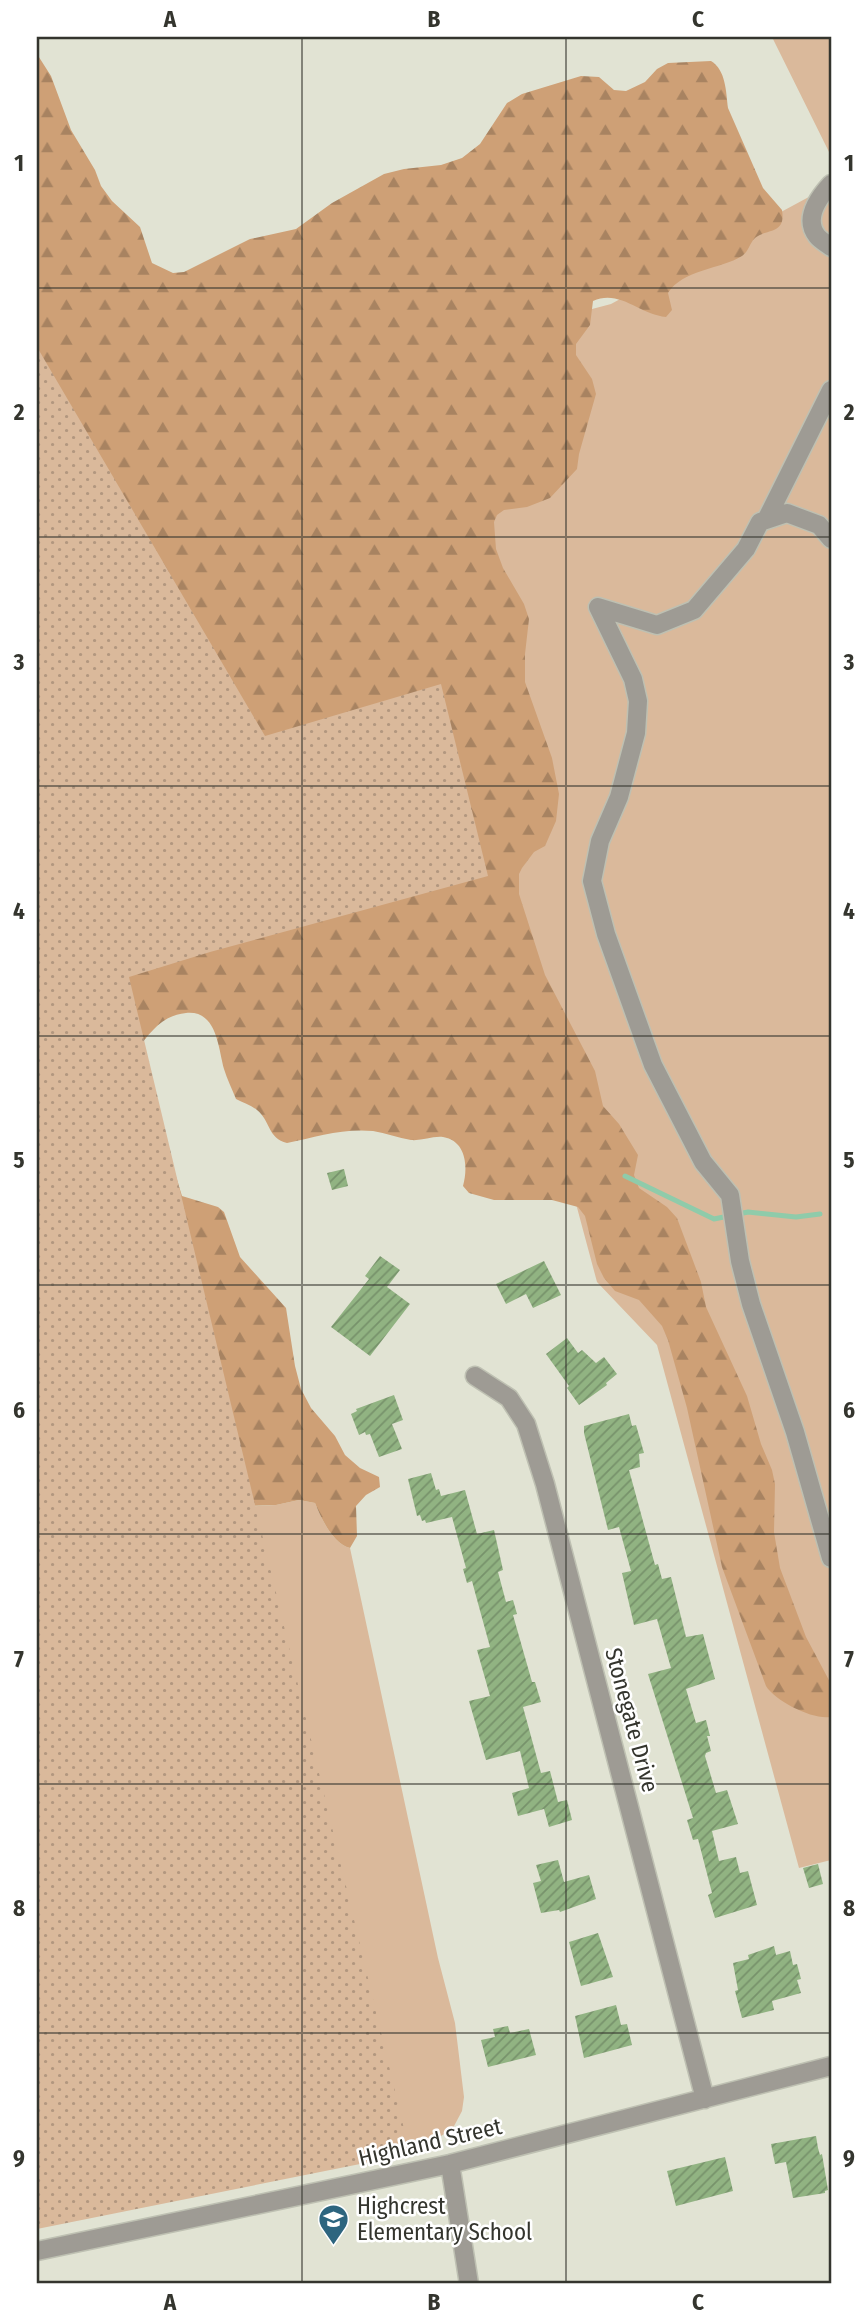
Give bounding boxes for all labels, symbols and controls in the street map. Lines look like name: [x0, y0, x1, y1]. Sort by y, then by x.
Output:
text: A: [163, 5, 177, 33]
text: B: [428, 5, 441, 33]
text: C: [692, 5, 704, 33]
text: 1: [14, 149, 24, 177]
text: 1: [844, 149, 854, 177]
text: 2: [13, 398, 25, 426]
text: 2: [843, 398, 855, 426]
text: 3: [13, 648, 25, 676]
text: 3: [843, 648, 855, 676]
text: 4: [13, 897, 25, 925]
text: 4: [843, 897, 855, 925]
text: 5: [13, 1146, 25, 1174]
text: 5: [843, 1146, 855, 1174]
text: 6: [13, 1396, 25, 1424]
text: 6: [843, 1396, 855, 1424]
text: 7: [14, 1645, 24, 1673]
street label: Stonegate Drive: [599, 1645, 665, 1795]
text: 7: [844, 1645, 854, 1673]
text: 8: [13, 1894, 25, 1922]
text: 8: [843, 1894, 855, 1922]
street label: Highland Street: [356, 2112, 505, 2172]
text: 9: [13, 2144, 25, 2172]
text: 9: [843, 2144, 855, 2172]
place label: Highcrest Elementary School: [357, 2192, 532, 2246]
school or university icon: Highcrest Elementary School: [317, 2202, 351, 2246]
text: A: [163, 2288, 177, 2316]
text: B: [428, 2288, 441, 2316]
text: C: [692, 2288, 704, 2316]

